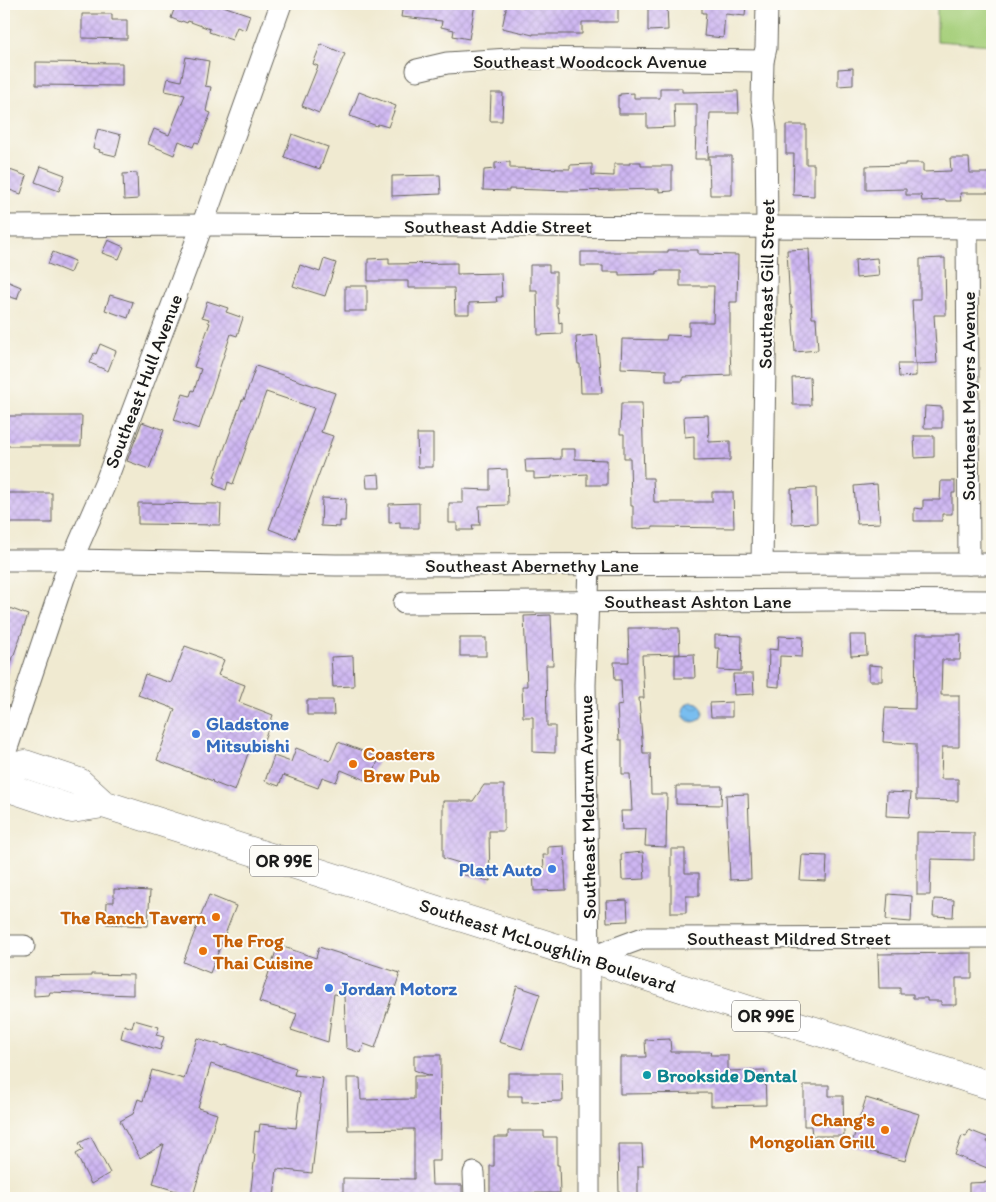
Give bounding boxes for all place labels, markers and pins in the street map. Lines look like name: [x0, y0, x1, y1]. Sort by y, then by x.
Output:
place label: Gladstone Mitsubishi: [206, 712, 290, 757]
marker: Gladstone Mitsubishi: [190, 728, 202, 740]
place label: Coasters Brew Pub: [363, 742, 440, 787]
marker: Coasters Brew Pub: [347, 758, 359, 770]
place label: Platt Auto: [459, 858, 542, 881]
marker: Platt Auto: [546, 863, 558, 875]
place label: The Ranch Tavern: [59, 906, 206, 929]
marker: The Ranch Tavern: [210, 911, 222, 923]
place label: The Frog Thai Cuisine: [212, 929, 313, 974]
marker: The Frog Thai Cuisine: [197, 945, 209, 957]
place label: Jordan Motorz: [338, 977, 457, 1000]
marker: Jordan Motorz: [323, 982, 335, 994]
place label: Brookside Dental: [657, 1064, 798, 1087]
marker: Brookside Dental: [641, 1069, 653, 1081]
place label: Chang's Mongolian Grill: [749, 1108, 876, 1153]
marker: Chang's Mongolian Grill: [879, 1124, 891, 1136]

